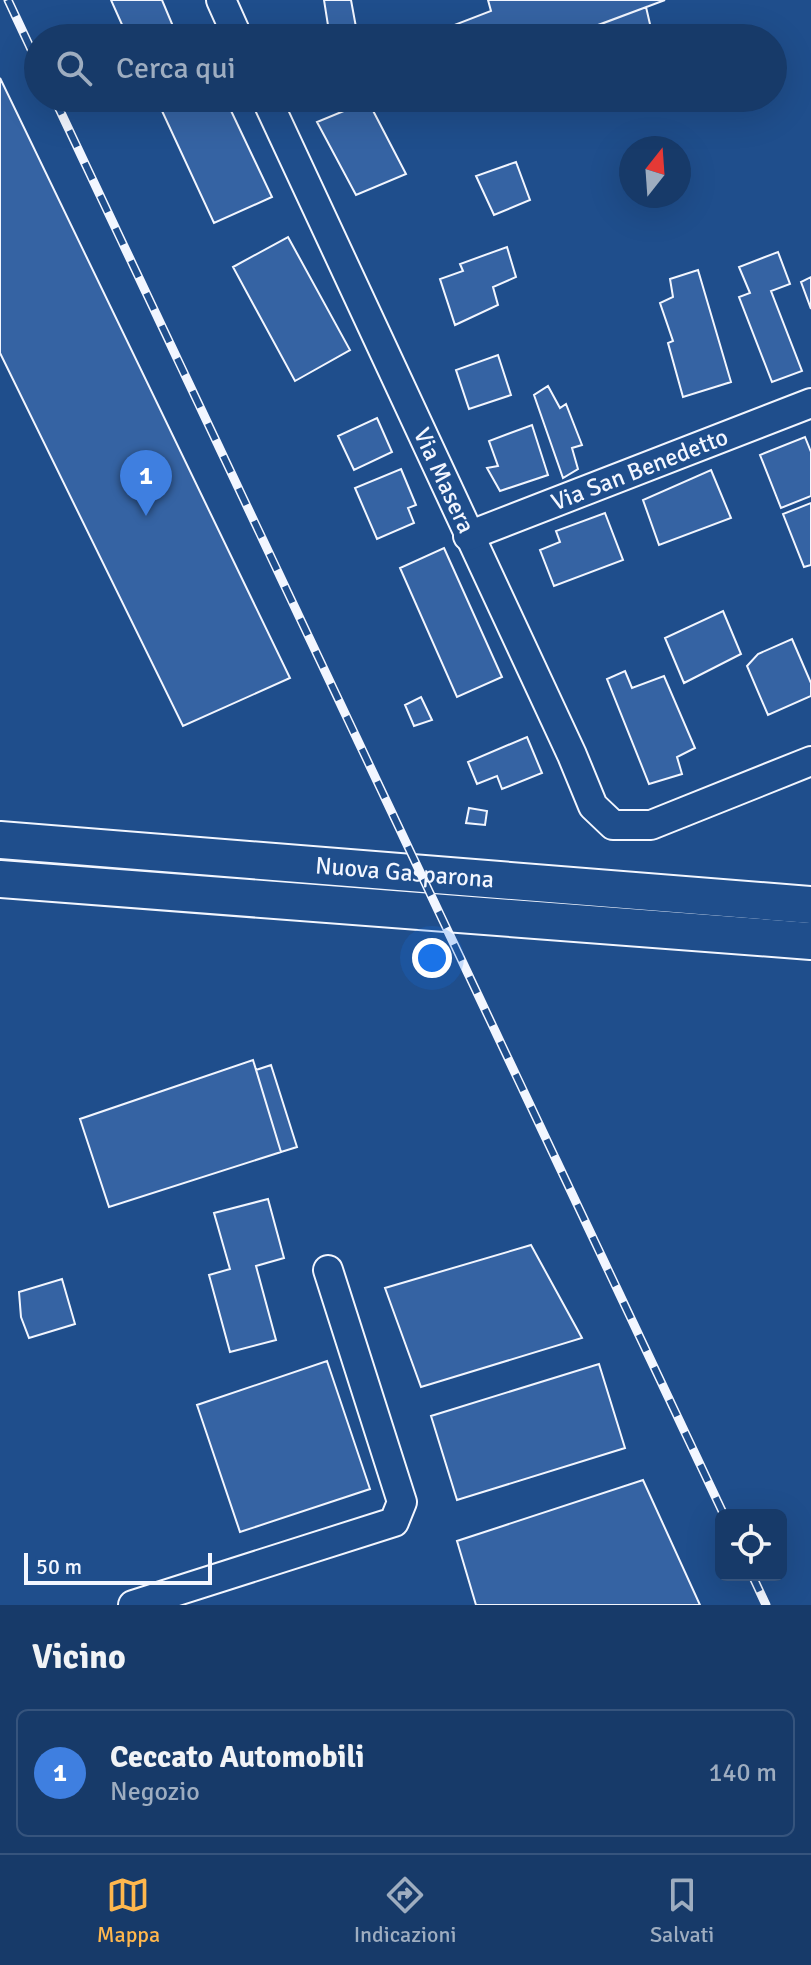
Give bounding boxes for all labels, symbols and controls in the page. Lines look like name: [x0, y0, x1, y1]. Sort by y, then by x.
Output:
search box: [24, 24, 787, 112]
icon: search: [52, 46, 96, 90]
text: Cerca qui: [116, 50, 236, 87]
north arrow: [619, 136, 691, 208]
street label: Via San Benedetto: [547, 422, 732, 517]
street label: Via Masera: [407, 423, 482, 538]
pin: 1: [120, 450, 172, 516]
street label: Nuova Gasparona: [314, 850, 495, 895]
your location: [412, 938, 452, 978]
map controls: [715, 1509, 787, 1581]
button: locate: [715, 1509, 787, 1581]
scale bar: [24, 1549, 212, 1585]
text: 50 m: [36, 1553, 82, 1580]
text: Vicino: [32, 1636, 126, 1678]
text: Ceccato Automobili: [110, 1739, 364, 1776]
text: 1: [53, 1757, 67, 1789]
text: 140 m: [708, 1757, 777, 1789]
text: Negozio: [110, 1776, 200, 1808]
tab: Mappa: [97, 1873, 160, 1948]
tab: Indicazioni: [354, 1873, 456, 1948]
tab: Salvati: [650, 1873, 714, 1948]

